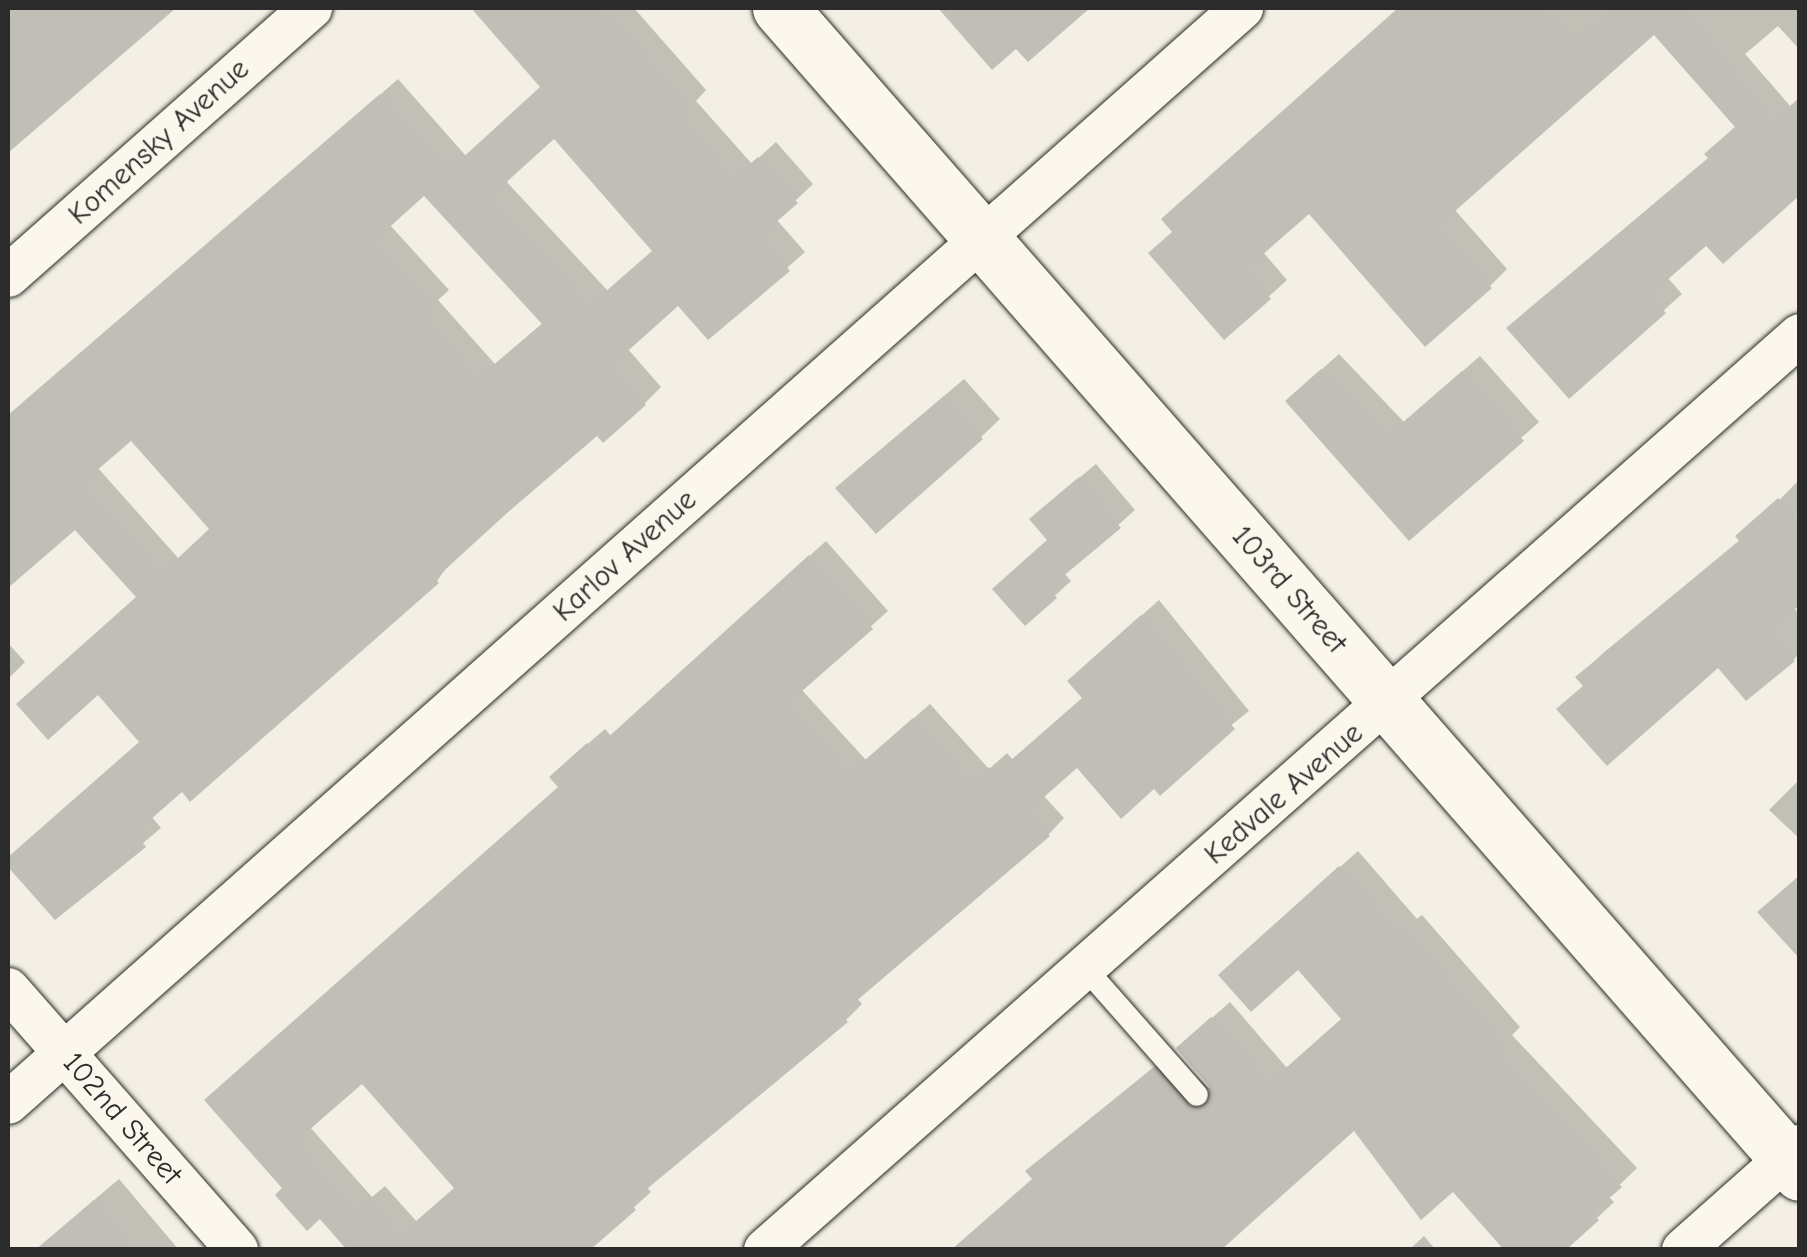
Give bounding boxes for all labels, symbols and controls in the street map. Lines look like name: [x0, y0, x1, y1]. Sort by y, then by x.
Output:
street label: Komensky Avenue: [61, 51, 257, 233]
street label: Karlov Avenue: [546, 482, 704, 630]
street label: 103rd Street: [1224, 519, 1354, 661]
street label: Kedvale Avenue: [1197, 715, 1371, 873]
street label: 102nd Street: [55, 1046, 189, 1192]

